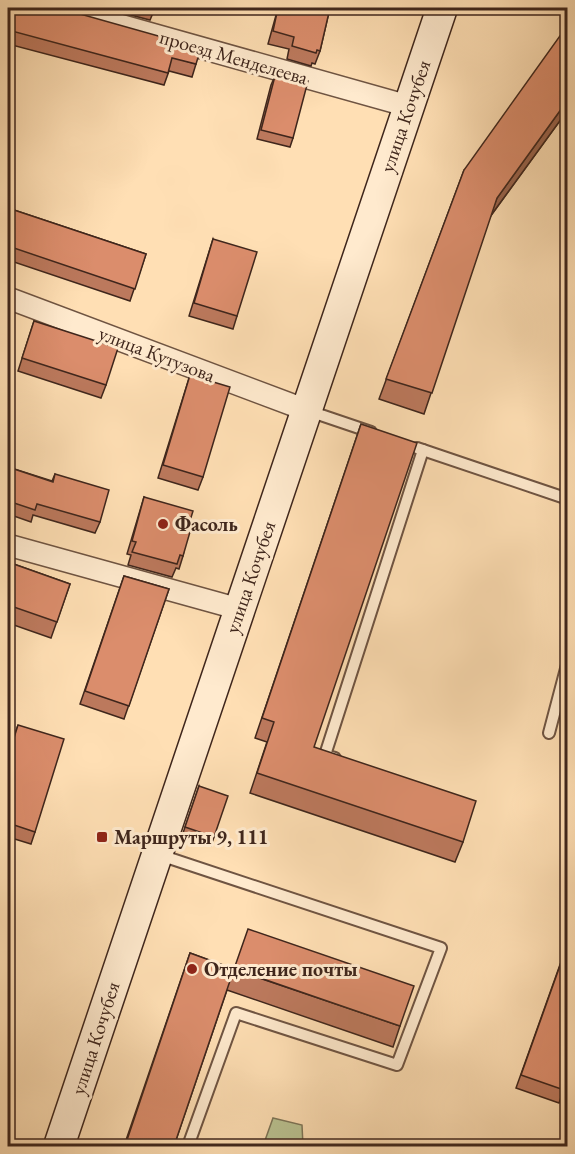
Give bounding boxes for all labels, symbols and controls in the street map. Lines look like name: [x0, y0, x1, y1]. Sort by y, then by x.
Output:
street label: проезд Менделеева: [157, 23, 311, 91]
street label: улица Кочубея: [374, 56, 436, 176]
street label: улица Кутузова: [95, 320, 219, 388]
place label: Фасоль: [175, 511, 238, 537]
marker: Фасоль: [156, 517, 170, 531]
street label: улица Кочубея: [219, 517, 281, 637]
place label: Маршруты 9, 111: [114, 824, 268, 850]
marker: Маршруты 9, 111: [95, 830, 109, 844]
place label: Отделение почты: [204, 956, 358, 982]
marker: Отделение почты: [185, 962, 199, 976]
street label: улица Кочубея: [65, 978, 126, 1098]

